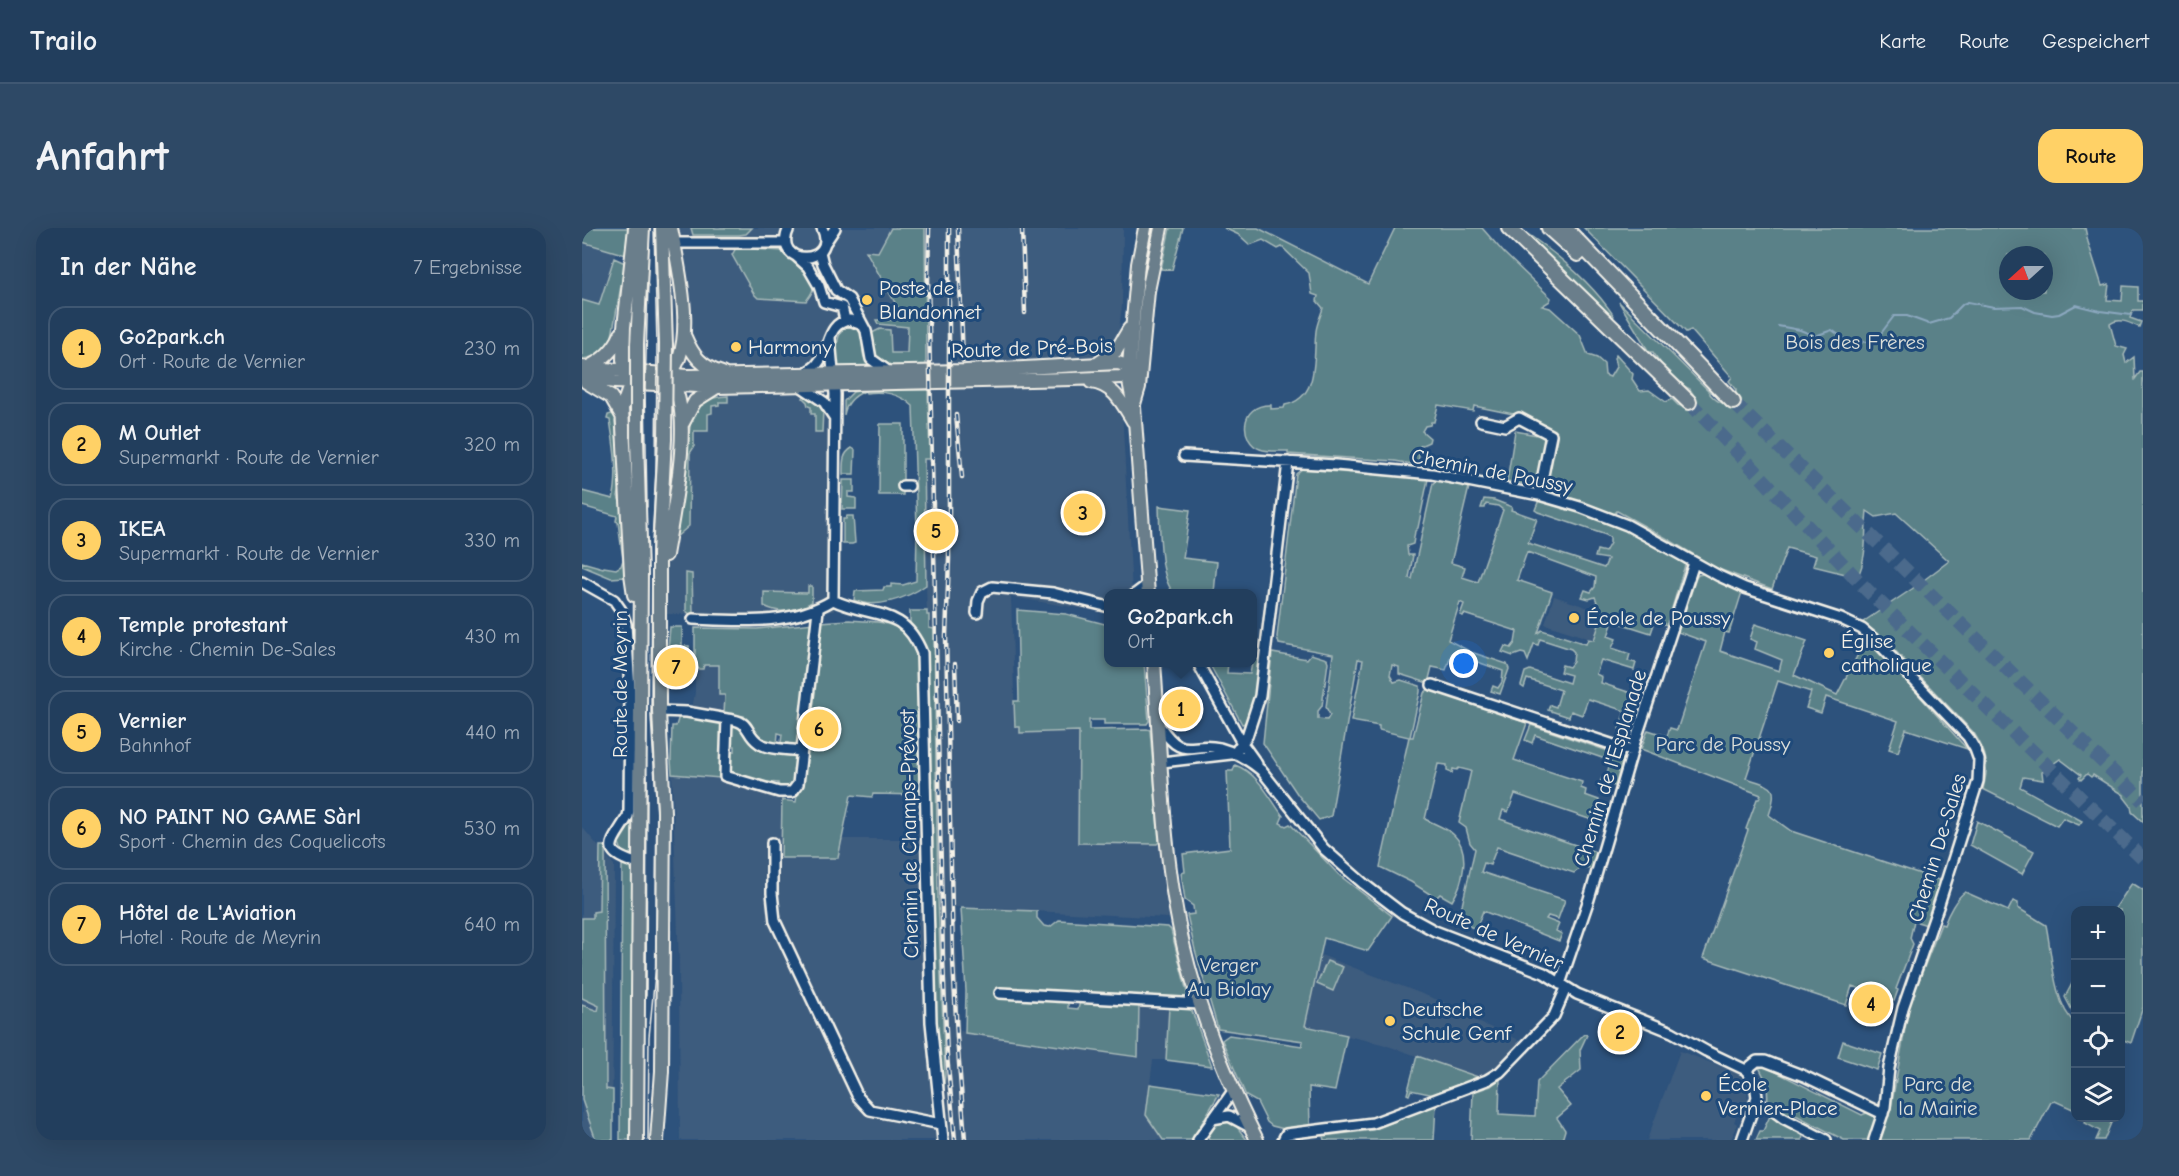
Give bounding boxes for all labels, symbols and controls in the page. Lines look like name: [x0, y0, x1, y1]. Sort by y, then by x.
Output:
text: Trailo: [30, 25, 97, 57]
text: Karte: [1879, 29, 1926, 53]
text: Route: [1959, 29, 2009, 53]
text: Gespeichert: [2042, 29, 2149, 53]
button: Route: [2038, 129, 2143, 183]
text: Anfahrt: [36, 132, 169, 181]
north arrow: [1999, 246, 2053, 300]
text: In der Nähe: [60, 252, 197, 282]
text: 7 Ergebnisse: [413, 256, 522, 279]
place label: Poste de Blandonnet: [879, 276, 982, 324]
marker: Poste de Blandonnet: [860, 293, 874, 307]
text: Go2park.ch: [119, 324, 225, 350]
park label: Bois des Frères: [1785, 330, 1925, 354]
street label: Route de Pré-Bois: [951, 333, 1113, 363]
place label: Harmony: [748, 335, 832, 359]
text: 1: [78, 337, 85, 360]
text: 230 m: [464, 337, 520, 360]
marker: Harmony: [729, 340, 743, 354]
text: Ort · Route de Vernier: [119, 350, 305, 373]
text: M Outlet: [119, 420, 200, 446]
text: 2: [77, 433, 86, 456]
text: 320 m: [464, 433, 520, 456]
street label: Chemin de Poussy: [1409, 444, 1575, 499]
text: Supermarkt · Route de Vernier: [119, 446, 379, 469]
pin: 3: [1064, 490, 1102, 536]
pin: 5: [916, 508, 956, 554]
text: IKEA: [119, 516, 166, 542]
text: 3: [77, 529, 86, 552]
text: 330 m: [464, 529, 520, 552]
text: Supermarkt · Route de Vernier: [119, 542, 379, 565]
popup: [1104, 589, 1257, 667]
text: Go2park.ch: [1127, 604, 1234, 630]
place label: École de Poussy: [1586, 606, 1731, 630]
street label: Route de Meyrin: [608, 610, 632, 758]
marker: École de Poussy: [1567, 611, 1581, 625]
text: Temple protestant: [119, 612, 288, 638]
text: 4: [77, 625, 86, 648]
text: 430 m: [465, 625, 520, 648]
place label: Église catholique: [1841, 629, 1932, 677]
text: Ort: [1127, 630, 1154, 653]
text: Kirche · Chemin De-Sales: [119, 638, 336, 661]
pin: 7: [656, 644, 695, 690]
marker: Église catholique: [1822, 646, 1836, 660]
your location: [1449, 649, 1478, 678]
street label: Chemin de l'Esplanade: [1569, 667, 1651, 869]
pin: 1: [1162, 686, 1200, 732]
pin: 6: [800, 706, 838, 752]
text: Vernier: [119, 708, 186, 734]
street label: Chemin de Champs-Prévost: [895, 708, 923, 959]
text: 5: [76, 721, 87, 744]
text: 440 m: [465, 721, 520, 744]
park label: Parc de Poussy: [1656, 732, 1791, 756]
text: Bahnhof: [119, 734, 190, 757]
street label: Chemin De-Sales: [1903, 771, 1971, 925]
text: NO PAINT NO GAME Sàrl: [119, 804, 361, 830]
text: 6: [76, 817, 87, 840]
text: 530 m: [464, 817, 520, 840]
text: Sport · Chemin des Coquelicots: [119, 830, 386, 853]
street label: Route de Vernier: [1421, 893, 1568, 976]
text: Hôtel de L'Aviation: [119, 900, 296, 926]
map controls: [2071, 906, 2125, 1122]
button: +: [2071, 906, 2125, 960]
text: 7: [77, 913, 86, 936]
text: 640 m: [464, 913, 520, 936]
text: Hotel · Route de Meyrin: [119, 926, 321, 949]
park label: Verger Au Biolay: [1187, 953, 1271, 1001]
button: −: [2071, 960, 2125, 1014]
pin: 4: [1852, 982, 1890, 1026]
place label: Deutsche Schule Genf: [1402, 997, 1512, 1045]
pin: 2: [1600, 1010, 1640, 1054]
marker: Deutsche Schule Genf: [1383, 1014, 1397, 1028]
button: locate: [2071, 1014, 2125, 1068]
button: layers: [2071, 1068, 2125, 1122]
place label: École Vernier-Place: [1718, 1072, 1838, 1120]
park label: Parc de la Mairie: [1898, 1072, 1978, 1120]
marker: École Vernier-Place: [1699, 1089, 1713, 1103]

